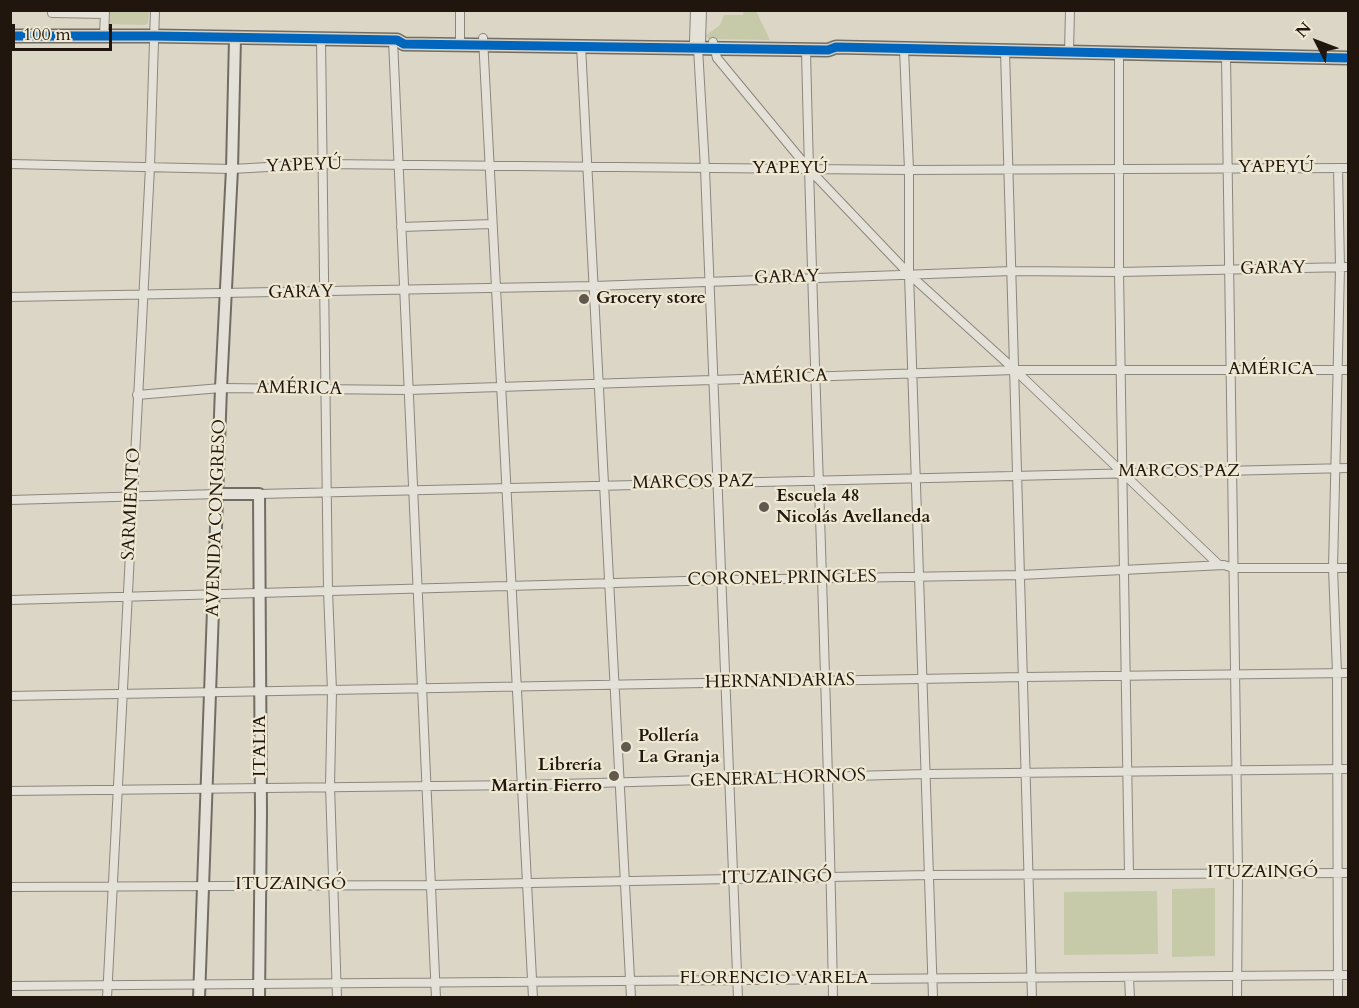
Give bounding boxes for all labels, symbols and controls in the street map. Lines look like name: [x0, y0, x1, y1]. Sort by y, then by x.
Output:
scale bar: [15, 12, 116, 50]
north arrow: [1287, 12, 1347, 72]
text: N: [1291, 17, 1316, 42]
text: 100 m: [23, 22, 71, 47]
street label: YAPEYÚ: [266, 154, 342, 178]
street label: YAPEYÚ: [1238, 157, 1314, 179]
street label: YAPEYÚ: [752, 158, 828, 180]
street label: GARAY: [1240, 258, 1306, 280]
street label: GARAY: [754, 266, 820, 290]
street label: GARAY: [268, 282, 334, 304]
place label: Grocery store: [596, 288, 706, 310]
marker: Grocery store: [577, 292, 591, 306]
street label: AMÉRICA: [1228, 359, 1314, 381]
street label: AMÉRICA: [742, 366, 828, 390]
street label: AMÉRICA: [256, 377, 342, 401]
street label: AVENIDA CONGRESO: [203, 419, 231, 617]
street label: SARMIENTO: [118, 447, 146, 561]
street label: MARCOS PAZ: [1118, 461, 1240, 483]
street label: MARCOS PAZ: [632, 471, 754, 495]
place label: Escuela 48 Nicolás Avellaneda: [776, 486, 930, 528]
marker: Escuela 48 Nicolás Avellaneda: [757, 500, 771, 514]
street label: CORONEL PRINGLES: [687, 567, 877, 591]
street label: HERNANDARIAS: [705, 670, 855, 694]
street label: ITALIA: [250, 715, 272, 777]
place label: Pollería La Granja: [638, 726, 720, 768]
marker: Pollería La Granja: [619, 740, 633, 754]
place label: Librería Martin Fierro: [491, 755, 602, 798]
street label: GENERAL HORNOS: [690, 765, 866, 793]
marker: Librería Martin Fierro: [607, 769, 621, 783]
street label: ITUZAINGÓ: [1207, 862, 1317, 884]
street label: ITUZAINGÓ: [721, 866, 831, 890]
street label: ITUZAINGÓ: [235, 874, 345, 896]
street label: FLORENCIO VARELA: [679, 968, 869, 990]

